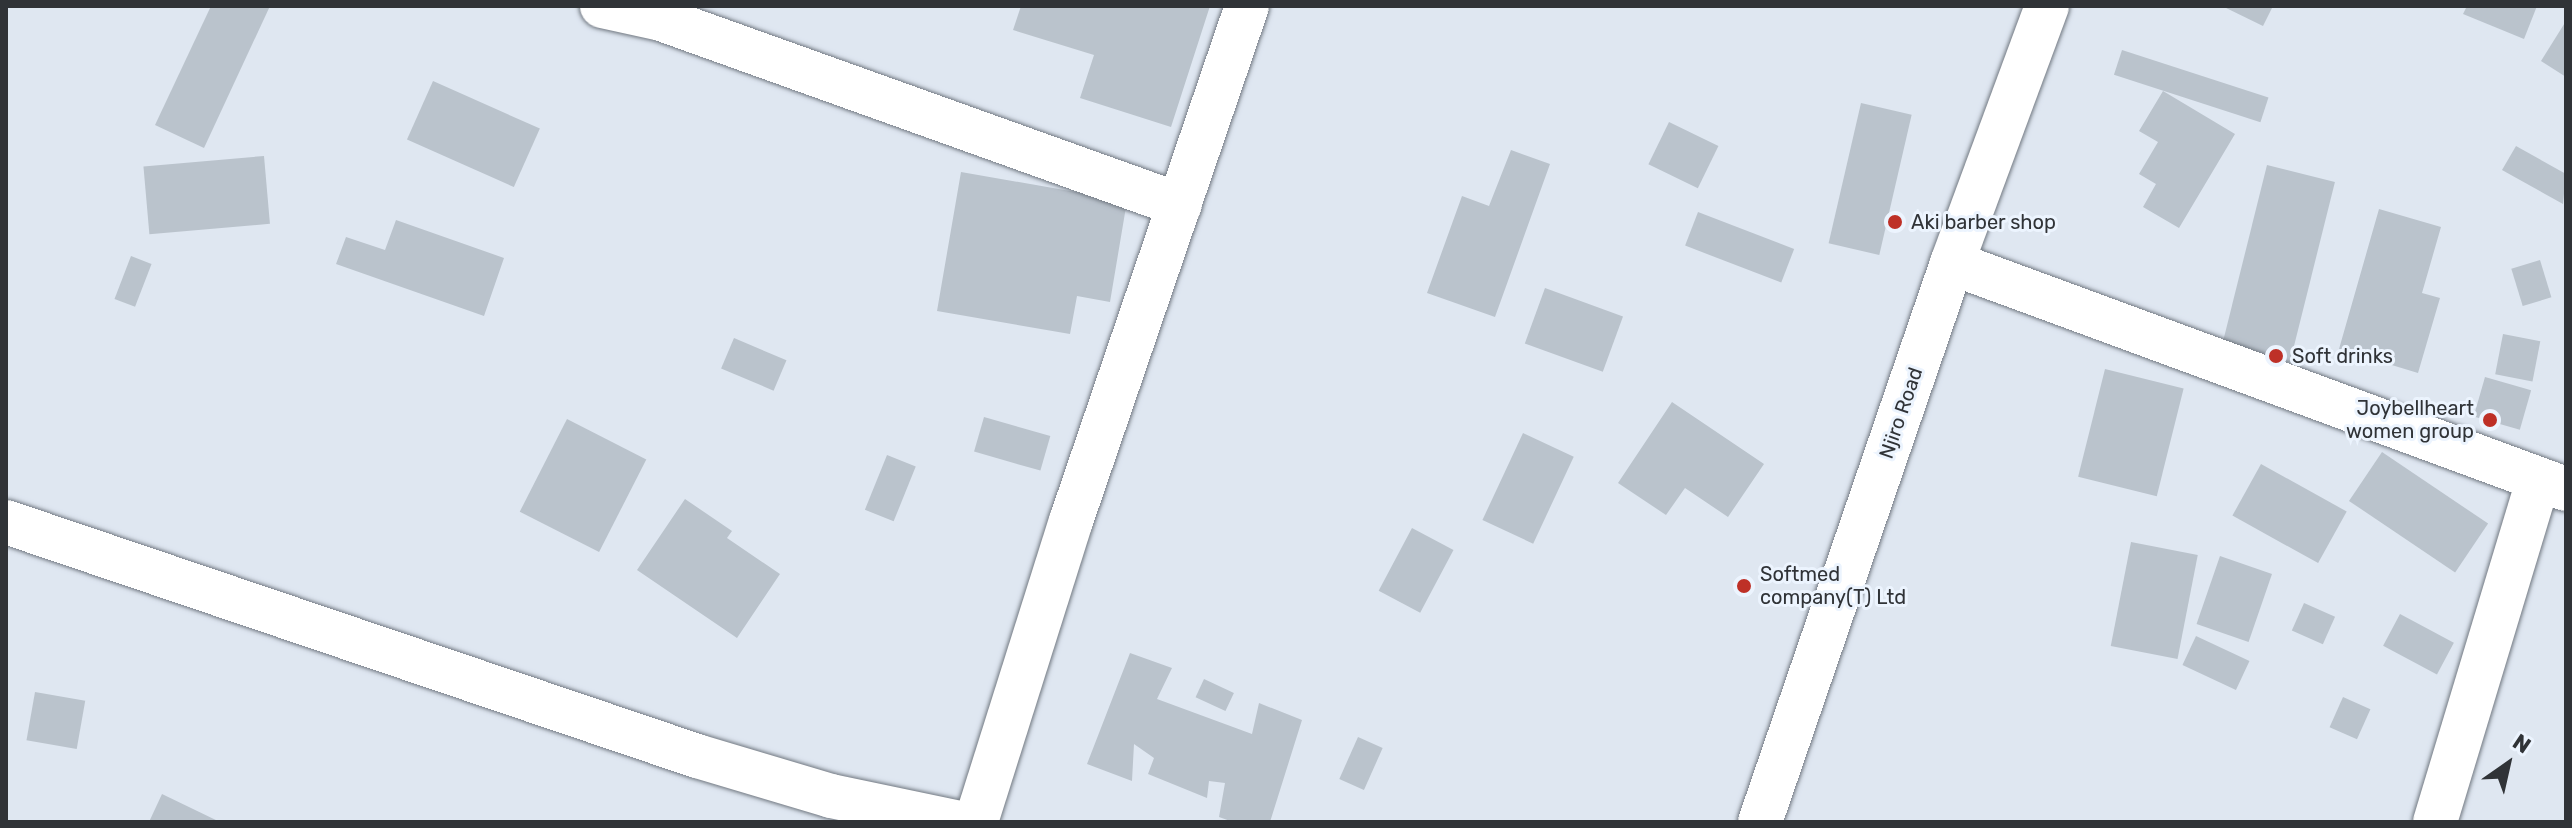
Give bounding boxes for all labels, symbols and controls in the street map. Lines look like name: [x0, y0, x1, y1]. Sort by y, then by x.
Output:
place label: Aki barber shop: [1911, 210, 2056, 234]
marker: Aki barber shop: [1886, 213, 1904, 231]
place label: Soft drinks: [2292, 344, 2393, 368]
marker: Soft drinks: [2267, 347, 2285, 365]
street label: Njiro Road: [1874, 364, 1928, 462]
place label: Joybellheart women group: [2346, 396, 2474, 443]
marker: Joybellheart women group: [2481, 411, 2499, 429]
place label: Softmed company(T) Ltd: [1760, 562, 1906, 609]
marker: Softmed company(T) Ltd: [1735, 577, 1753, 595]
north arrow: [2468, 724, 2548, 804]
text: N: [2508, 728, 2536, 759]

